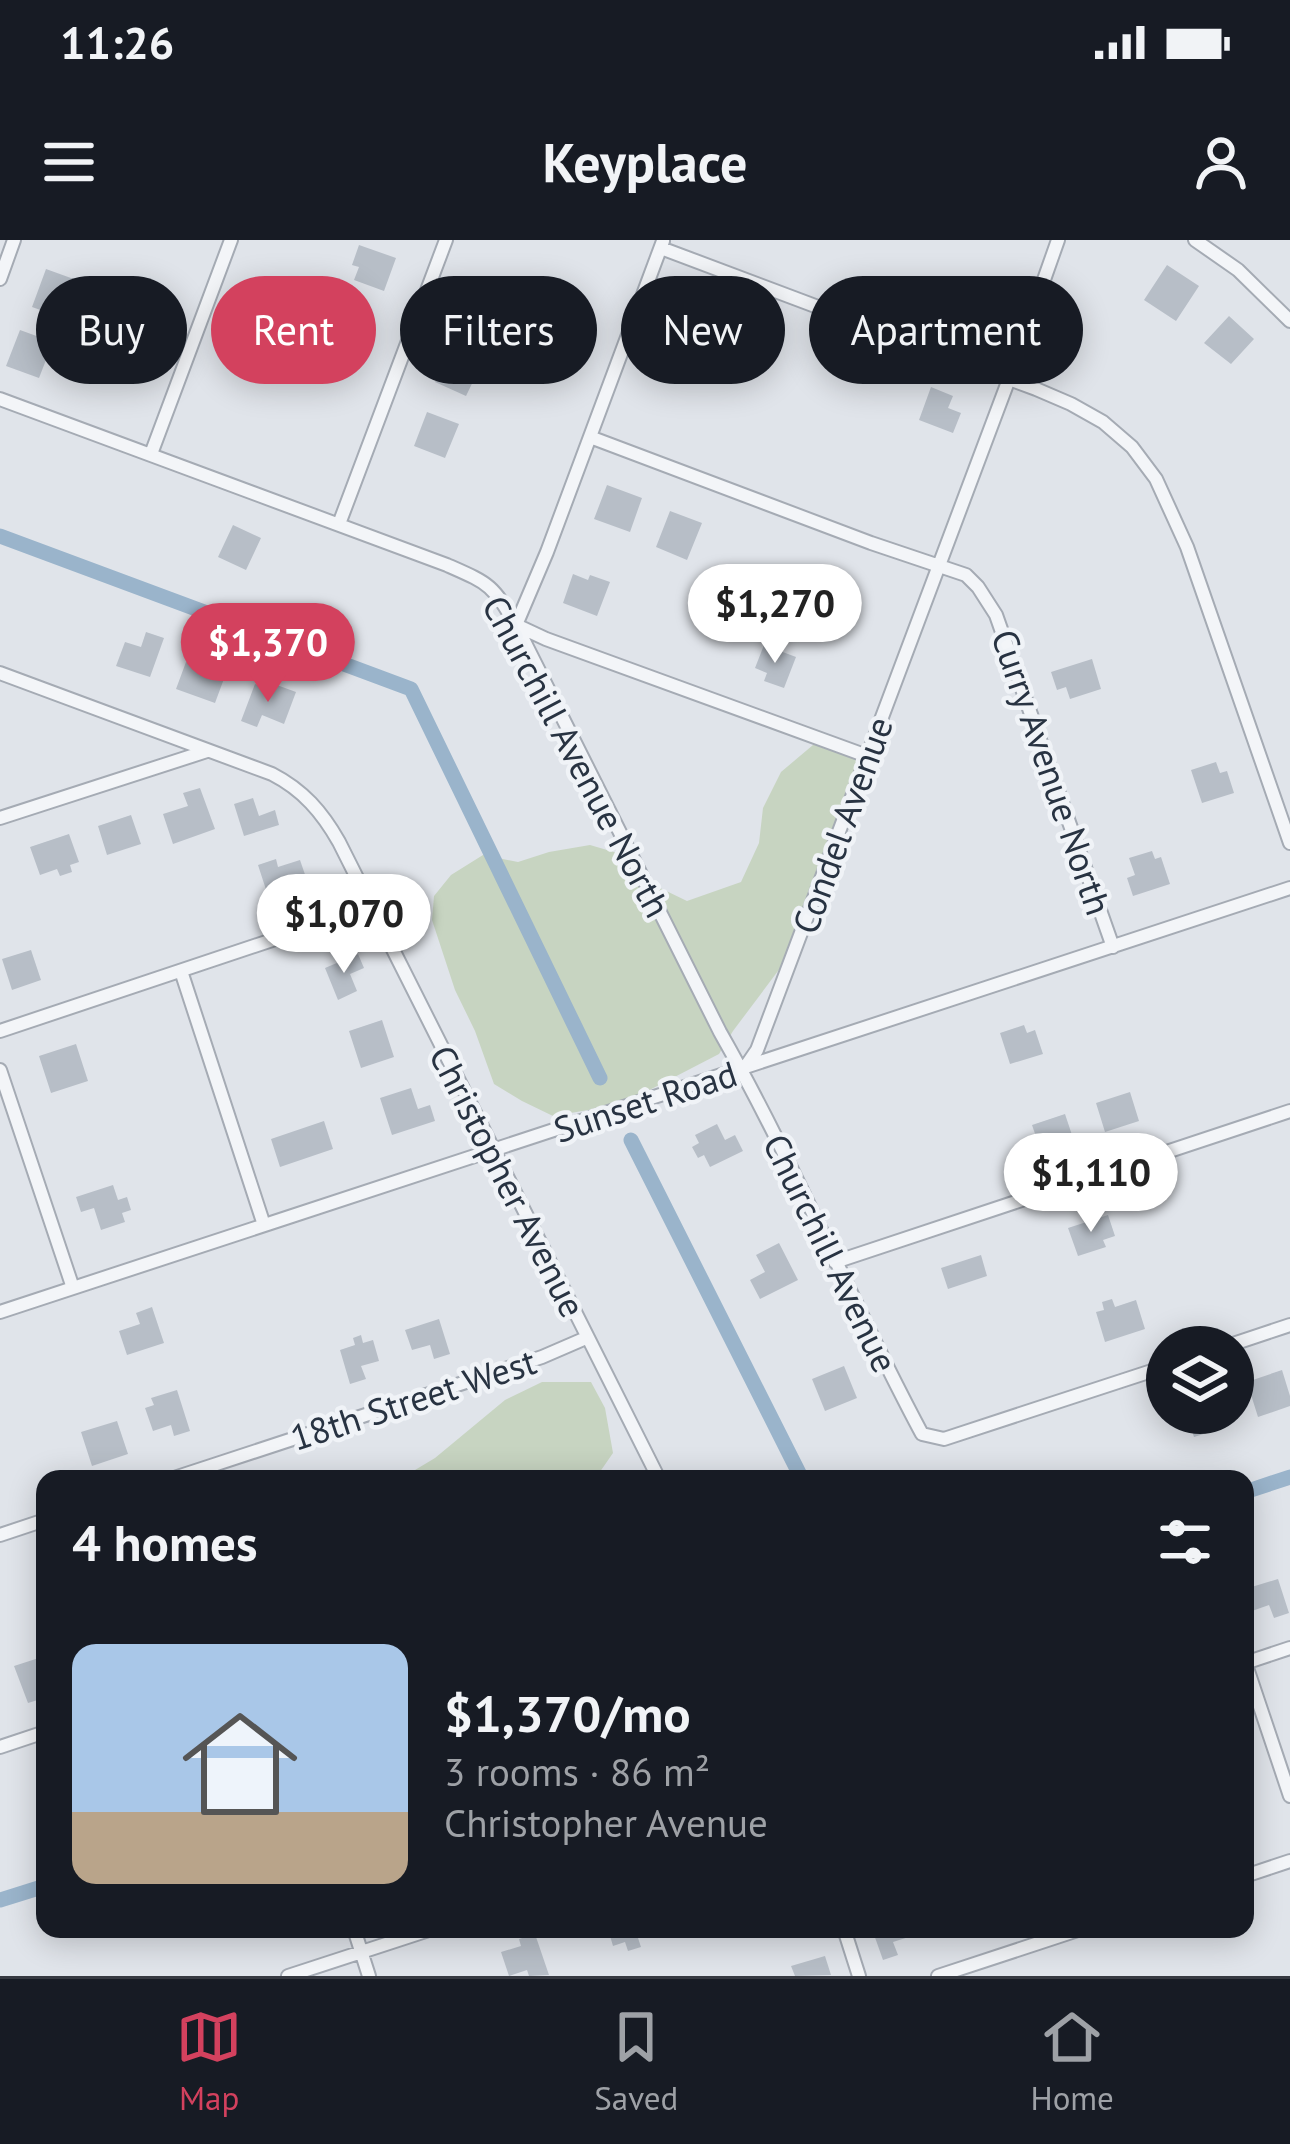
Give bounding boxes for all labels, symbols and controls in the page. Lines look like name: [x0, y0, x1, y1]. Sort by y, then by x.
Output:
text: 11:26: [60, 13, 174, 71]
text: Keyplace: [542, 127, 748, 197]
icon: menu: [36, 129, 102, 195]
icon: person: [1188, 129, 1254, 195]
chip: Buy: [36, 276, 187, 384]
chip: Rent: [211, 276, 376, 384]
chip: Filters: [400, 276, 597, 384]
chip: New: [621, 276, 785, 384]
chip: Apartment: [809, 276, 1083, 384]
pin: $1,270: [677, 564, 873, 666]
text: $1,270: [715, 577, 835, 628]
street label: Churchill Avenue North: [472, 587, 682, 925]
pin: $1,370: [170, 603, 366, 705]
text: $1,370: [208, 616, 328, 667]
street label: Curry Avenue North: [981, 623, 1123, 921]
street label: Condel Avenue: [781, 710, 903, 940]
pin: $1,070: [246, 874, 442, 976]
text: $1,070: [284, 887, 404, 938]
street label: Christopher Avenue: [419, 1037, 597, 1325]
street label: Sunset Road: [548, 1049, 742, 1153]
street label: Churchill Avenue: [753, 1126, 909, 1380]
pin: $1,110: [993, 1133, 1189, 1235]
text: $1,110: [1031, 1146, 1151, 1197]
map controls: [1146, 1326, 1254, 1434]
button: layers: [1146, 1326, 1254, 1434]
street label: 18th Street West: [284, 1337, 542, 1461]
text: 4 homes: [72, 1509, 258, 1575]
icon: filters: [1152, 1509, 1218, 1575]
text: $1,370/mo: [444, 1680, 691, 1746]
icon: home: [168, 1692, 312, 1836]
text: 3 rooms · 86 m²: [444, 1746, 710, 1797]
text: Christopher Avenue: [444, 1797, 768, 1848]
tab: Map: [176, 2004, 242, 2119]
tab: Saved: [594, 2004, 678, 2119]
tab: Home: [1030, 2004, 1114, 2119]

